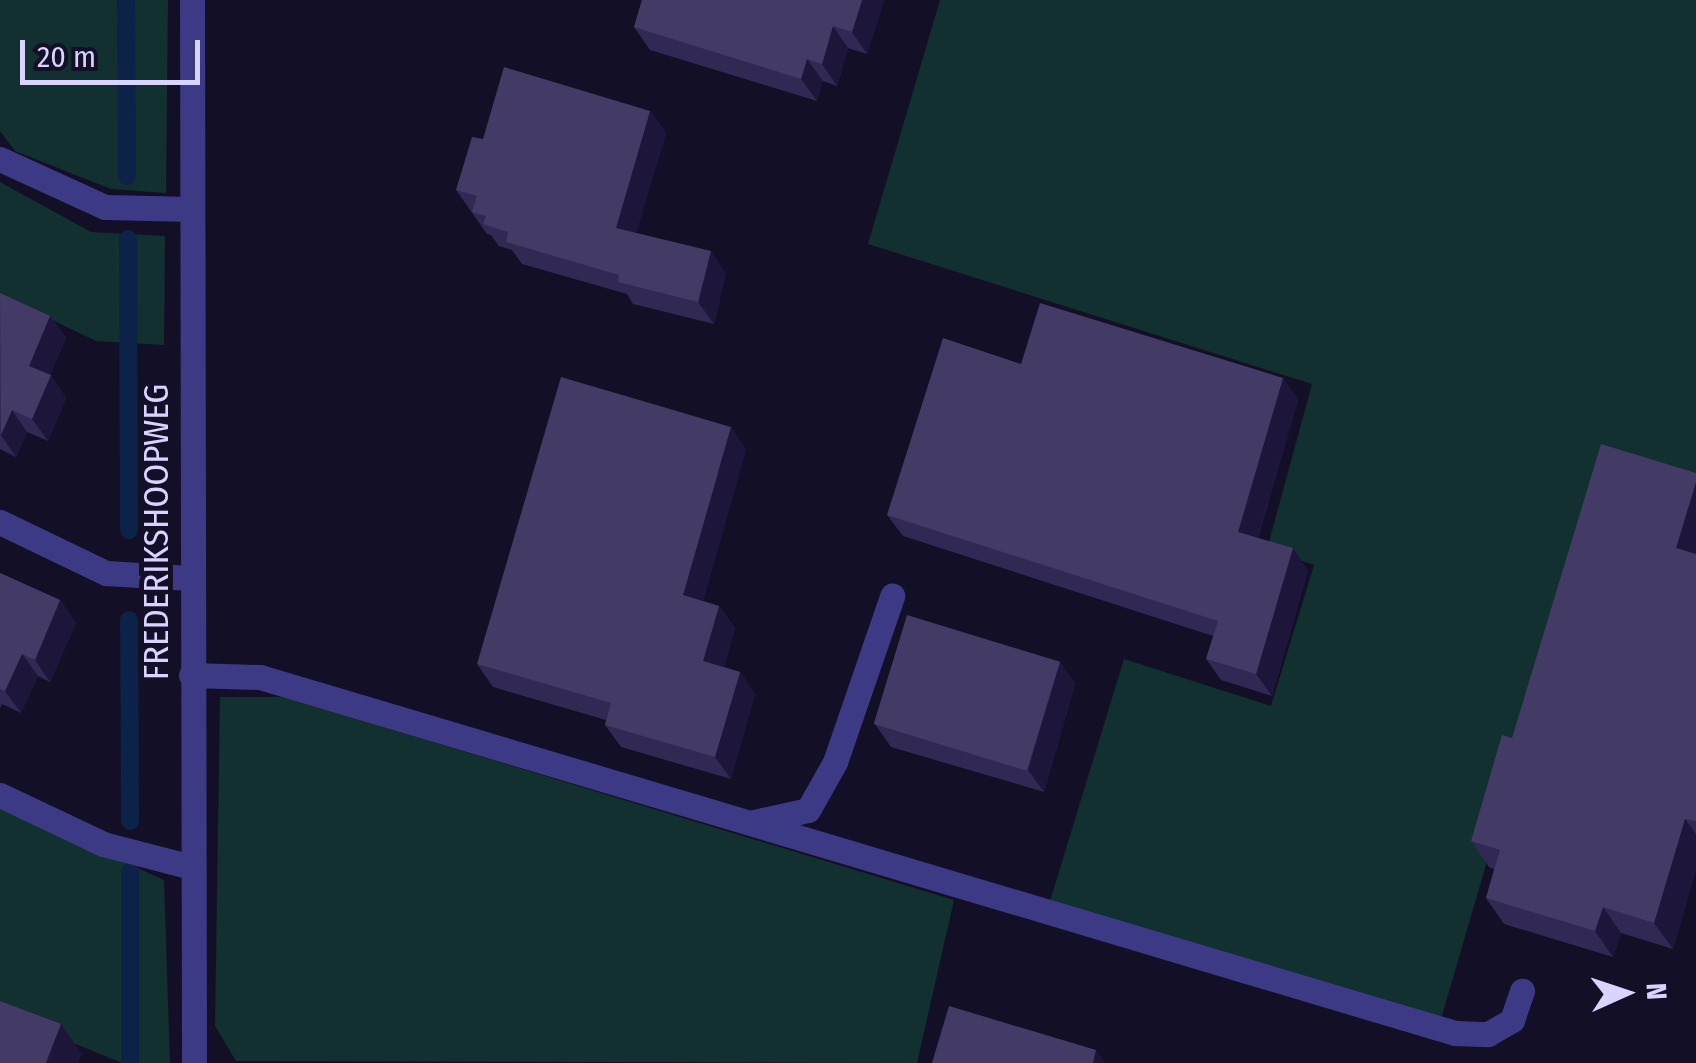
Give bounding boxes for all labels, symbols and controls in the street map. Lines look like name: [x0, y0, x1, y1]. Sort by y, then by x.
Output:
scale bar: [25, 20, 205, 82]
text: 20 m: [37, 39, 96, 75]
street label: FREDERIKSHOOPWEG: [135, 384, 177, 680]
north arrow: [1576, 943, 1676, 1043]
text: N: [1640, 982, 1673, 1001]

